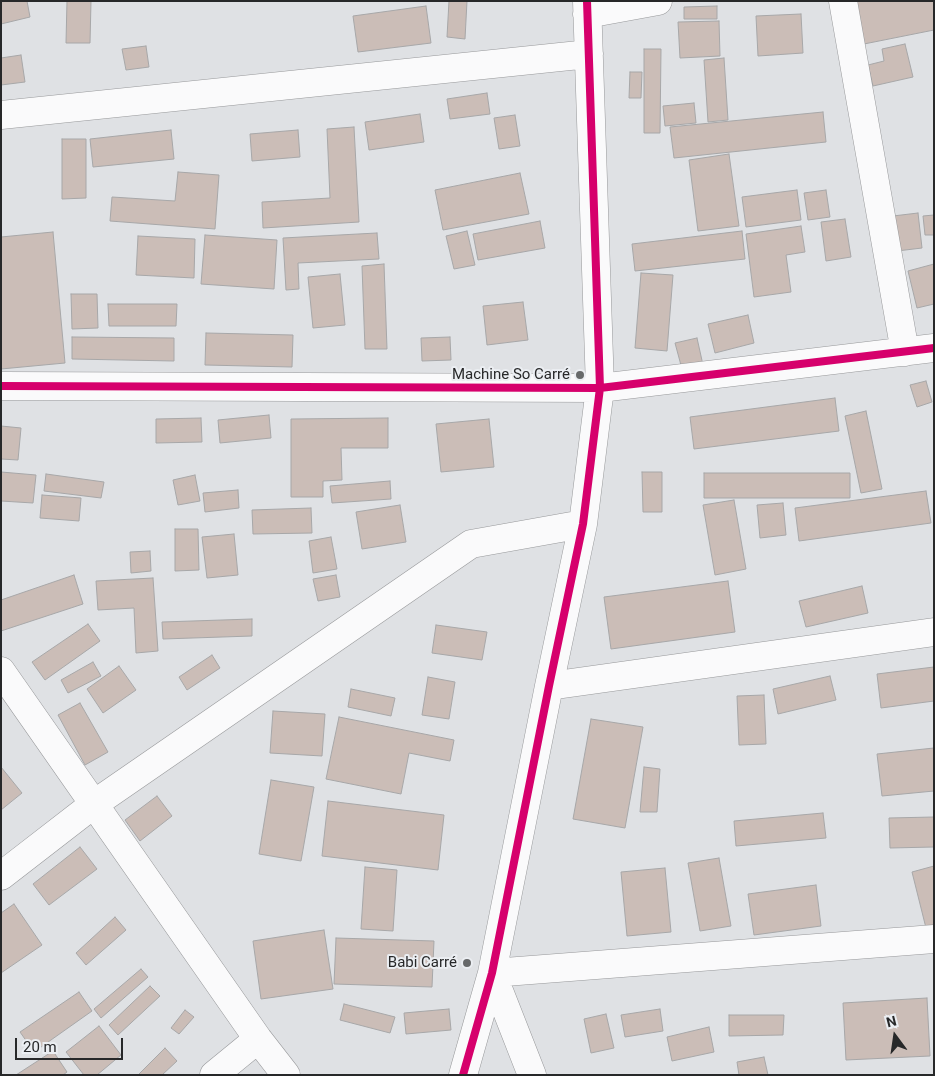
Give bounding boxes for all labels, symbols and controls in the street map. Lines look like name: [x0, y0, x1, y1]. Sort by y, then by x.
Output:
place label: Machine So Carré: [452, 366, 570, 384]
marker: Machine So Carré: [574, 369, 586, 381]
place label: Babi Carré: [388, 954, 457, 972]
marker: Babi Carré: [461, 957, 473, 969]
north arrow: [870, 1011, 920, 1061]
text: N: [885, 1012, 898, 1030]
scale bar: [18, 1028, 125, 1060]
text: 20 m: [23, 1038, 57, 1056]

